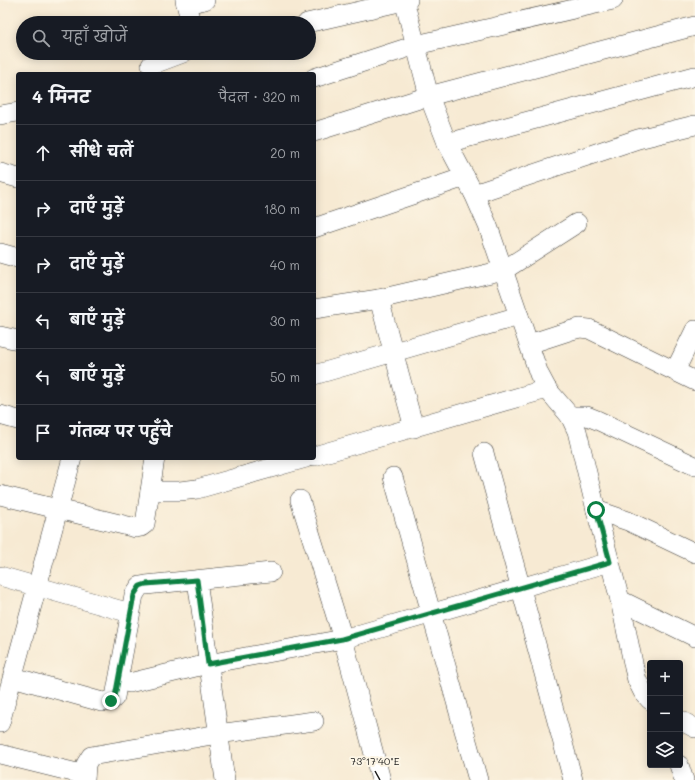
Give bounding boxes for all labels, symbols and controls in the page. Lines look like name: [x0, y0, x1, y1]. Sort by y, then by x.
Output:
search box: [16, 16, 316, 60]
text: यहाँ खोजें: [62, 26, 127, 46]
icon: search: [30, 27, 52, 49]
text: 4 मिनट: [32, 85, 90, 107]
text: पैदल · 320 m: [219, 88, 300, 105]
text: सीधे चलें: [70, 141, 133, 161]
icon: ahead: [32, 142, 54, 164]
text: 20 m: [270, 144, 300, 161]
text: दाएँ मुड़ें: [70, 197, 124, 217]
icon: right: [32, 198, 54, 220]
text: 180 m: [264, 200, 300, 217]
text: दाएँ मुड़ें: [70, 253, 124, 273]
icon: right: [32, 254, 54, 276]
text: 40 m: [270, 256, 300, 273]
text: बाएँ मुड़ें: [70, 309, 124, 329]
icon: left: [32, 310, 54, 332]
text: 30 m: [270, 312, 300, 329]
text: बाएँ मुड़ें: [70, 365, 124, 385]
icon: left: [32, 366, 54, 388]
text: 50 m: [270, 368, 300, 385]
text: गंतव्य पर पहुँचे: [70, 421, 172, 441]
icon: arrive: [32, 422, 54, 444]
route start: [587, 501, 605, 519]
map controls: [647, 660, 683, 768]
button: +: [647, 660, 683, 696]
route end: [102, 692, 120, 710]
button: −: [647, 696, 683, 732]
button: layers: [647, 732, 683, 768]
text: 73°17'40"E: [351, 754, 400, 768]

